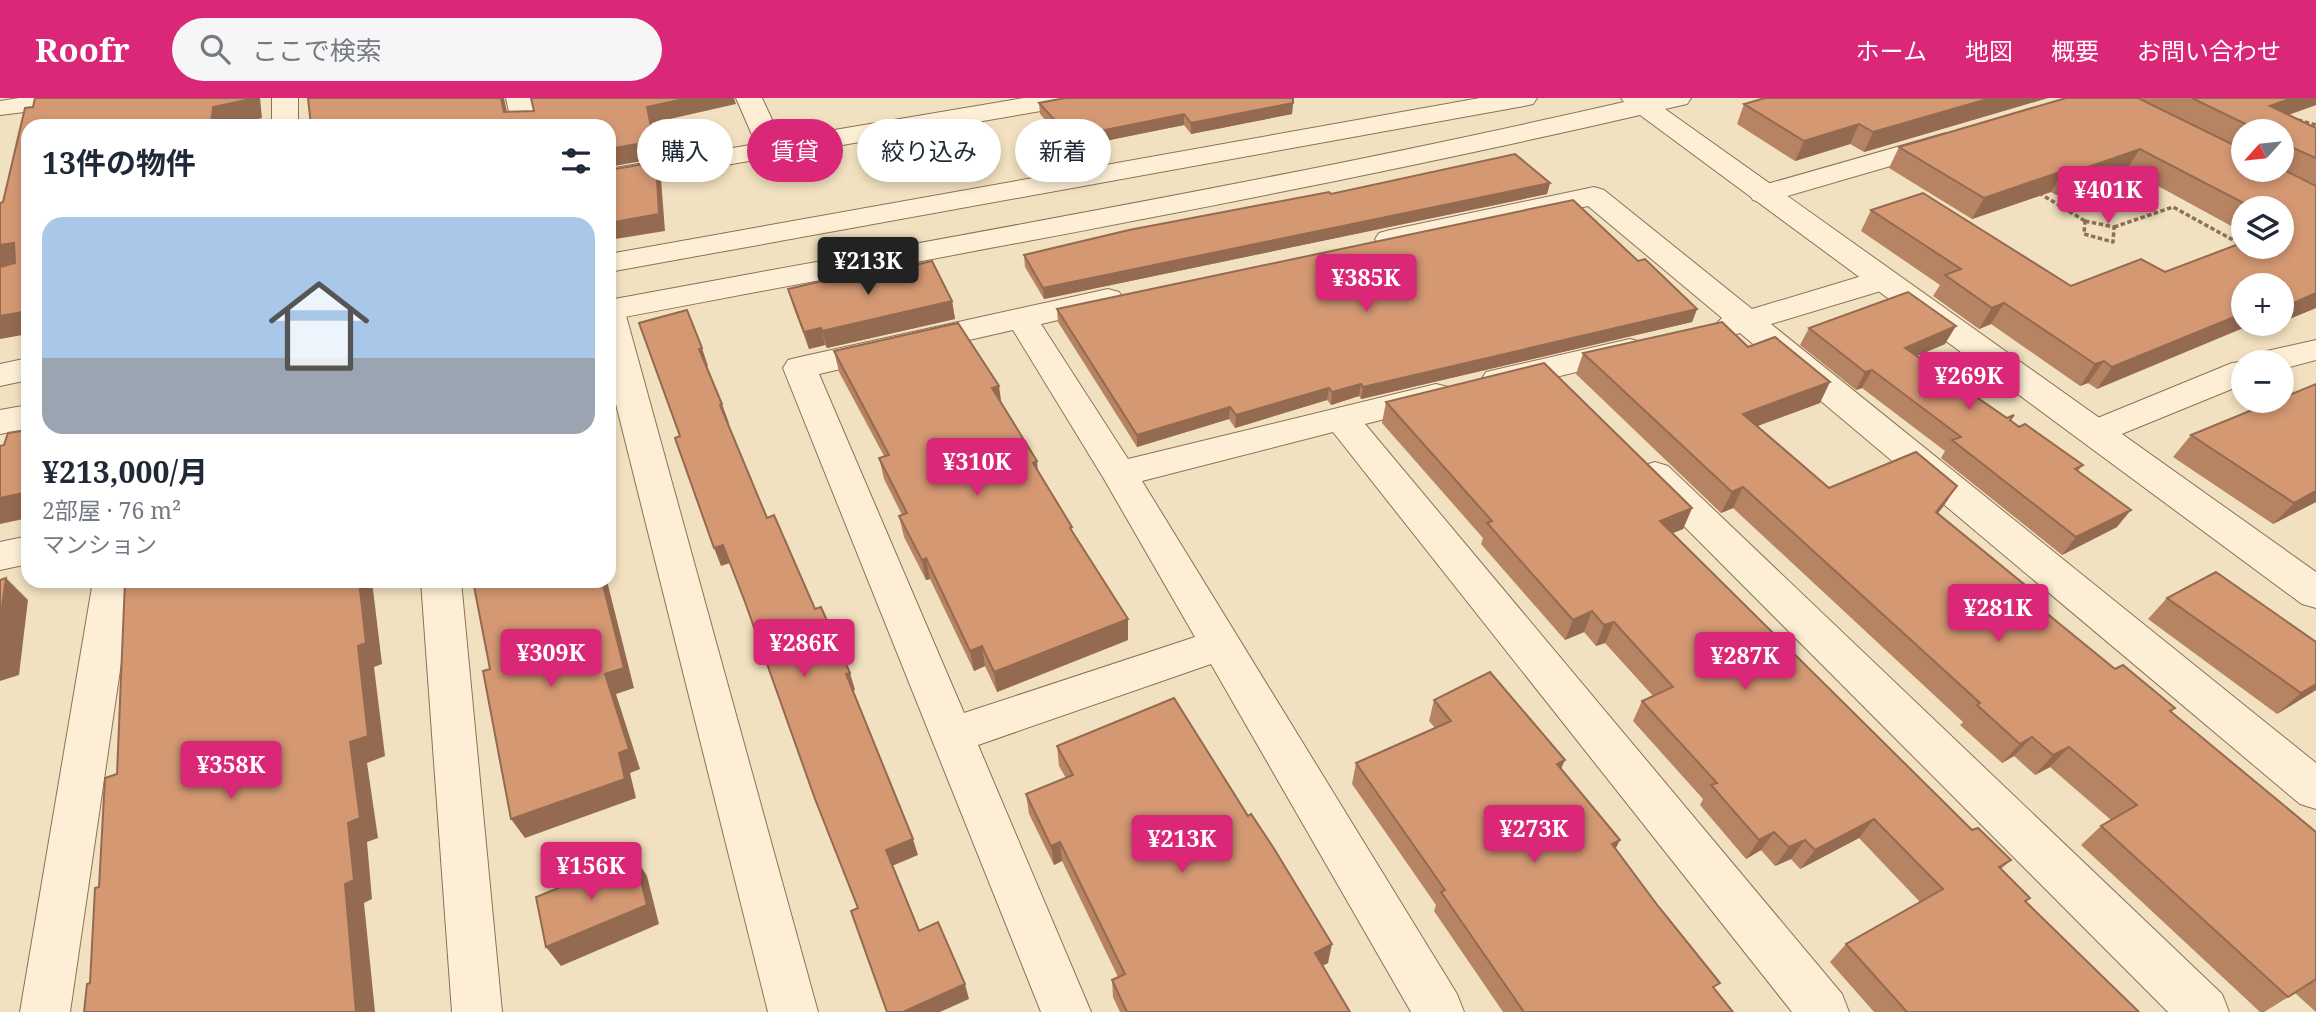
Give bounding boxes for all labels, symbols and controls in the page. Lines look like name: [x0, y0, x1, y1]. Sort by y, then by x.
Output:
search box: [172, 18, 662, 81]
text: Roofr: [35, 27, 130, 72]
icon: search: [196, 30, 234, 68]
text: ここで検索: [252, 32, 382, 68]
text: ホーム: [1856, 34, 1927, 67]
text: 地図: [1965, 34, 2013, 67]
text: 概要: [2051, 34, 2099, 67]
text: お問い合わせ: [2137, 34, 2281, 67]
chip: 購入: [637, 119, 733, 182]
chip: 賃貸: [747, 119, 843, 182]
chip: 絞り込み: [857, 119, 1001, 182]
chip: 新着: [1015, 119, 1111, 182]
north arrow: [2231, 119, 2294, 182]
map controls: [2231, 119, 2294, 413]
text: 13件の物件: [42, 142, 196, 183]
icon: filters: [557, 142, 595, 180]
pin: ¥401K: [2059, 166, 2157, 226]
text: ¥401K: [2074, 173, 2142, 205]
button: layers: [2231, 196, 2294, 259]
pin: ¥213K: [819, 238, 917, 297]
text: ¥213K: [834, 244, 902, 276]
pin: ¥385K: [1317, 254, 1415, 314]
text: ¥385K: [1332, 261, 1400, 293]
icon: home: [256, 263, 382, 389]
button: +: [2231, 273, 2294, 336]
button: −: [2231, 350, 2294, 413]
pin: ¥269K: [1920, 352, 2018, 412]
text: ¥269K: [1935, 359, 2003, 391]
pin: ¥310K: [928, 438, 1026, 498]
text: ¥310K: [943, 445, 1011, 477]
text: ¥213,000/月: [42, 451, 208, 492]
text: 2部屋 · 76 m²: [42, 494, 181, 526]
text: マンション: [42, 528, 157, 560]
pin: ¥281K: [1949, 584, 2047, 644]
text: ¥281K: [1964, 591, 2032, 623]
pin: ¥286K: [755, 620, 853, 679]
text: ¥286K: [770, 626, 838, 658]
pin: ¥309K: [502, 630, 600, 689]
pin: ¥287K: [1696, 632, 1794, 692]
text: ¥309K: [517, 636, 585, 668]
text: ¥287K: [1711, 639, 1779, 671]
pin: ¥358K: [182, 742, 280, 801]
text: ¥358K: [197, 748, 265, 780]
pin: ¥273K: [1485, 806, 1583, 865]
text: ¥273K: [1500, 812, 1568, 844]
pin: ¥213K: [1133, 816, 1231, 875]
text: ¥213K: [1148, 822, 1216, 854]
pin: ¥156K: [542, 842, 640, 902]
text: ¥156K: [557, 849, 625, 881]

